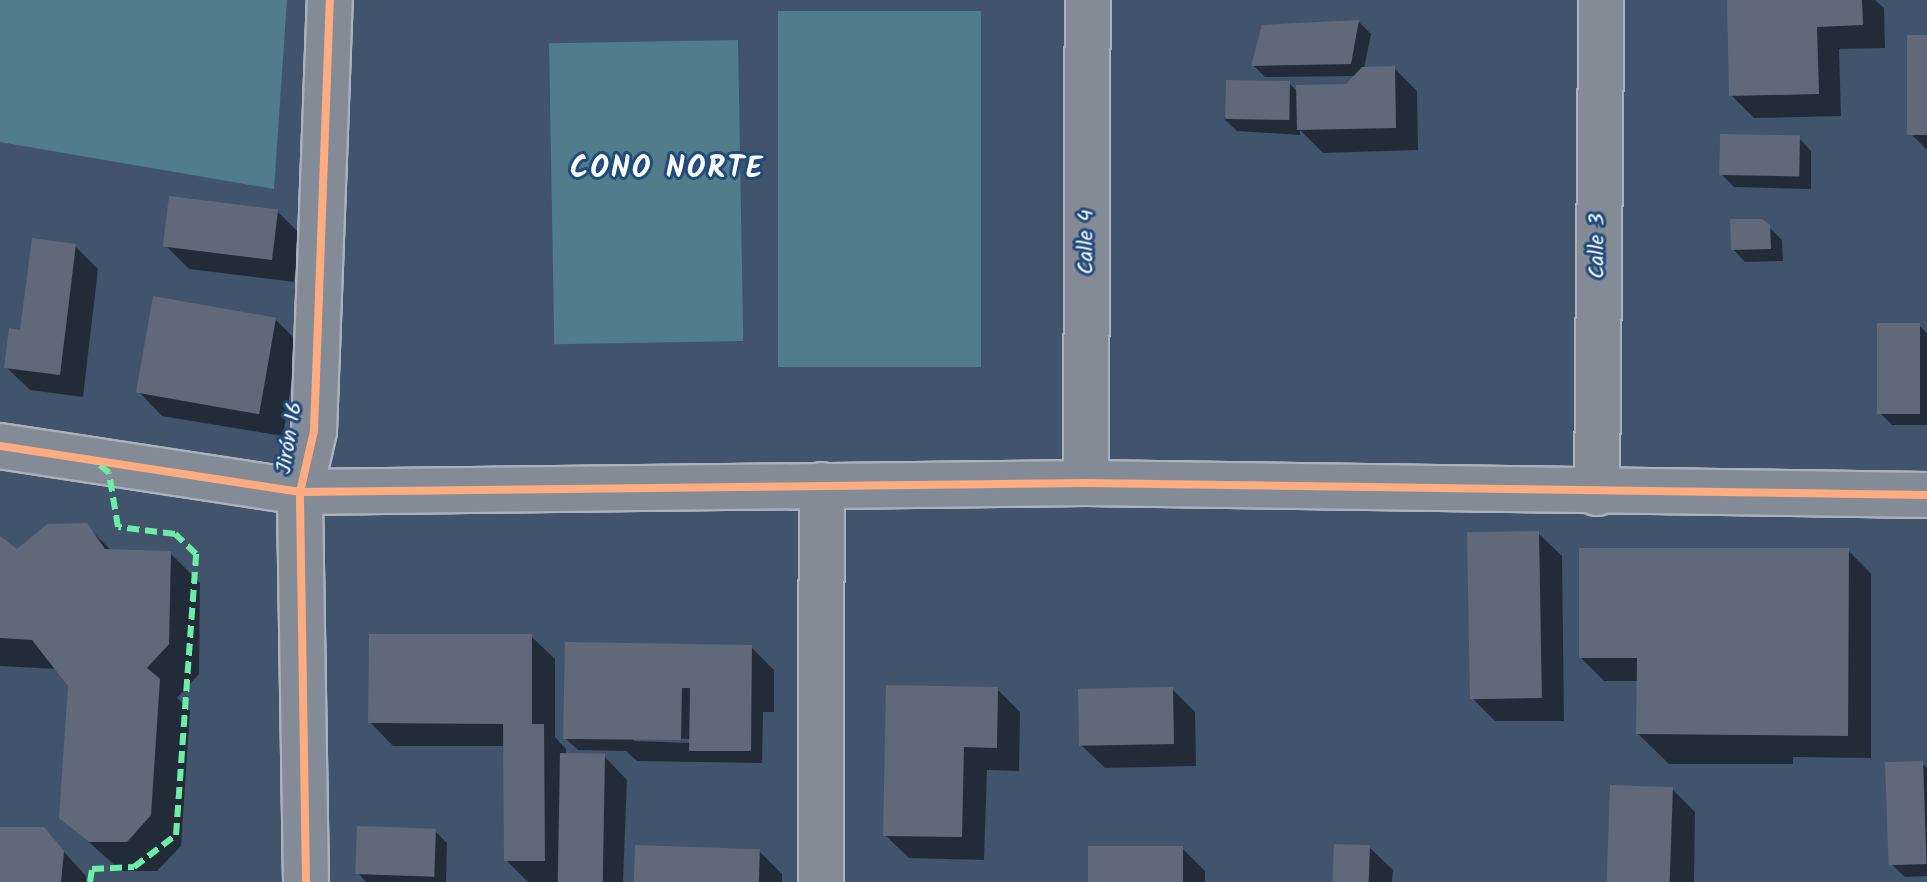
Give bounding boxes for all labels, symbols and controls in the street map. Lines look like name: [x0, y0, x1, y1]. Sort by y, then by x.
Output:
district label: CONO NORTE: [570, 151, 764, 187]
street label: Calle 4: [1074, 209, 1100, 275]
street label: Calle 3: [1585, 213, 1611, 279]
street label: Jirón 16: [271, 400, 309, 476]

